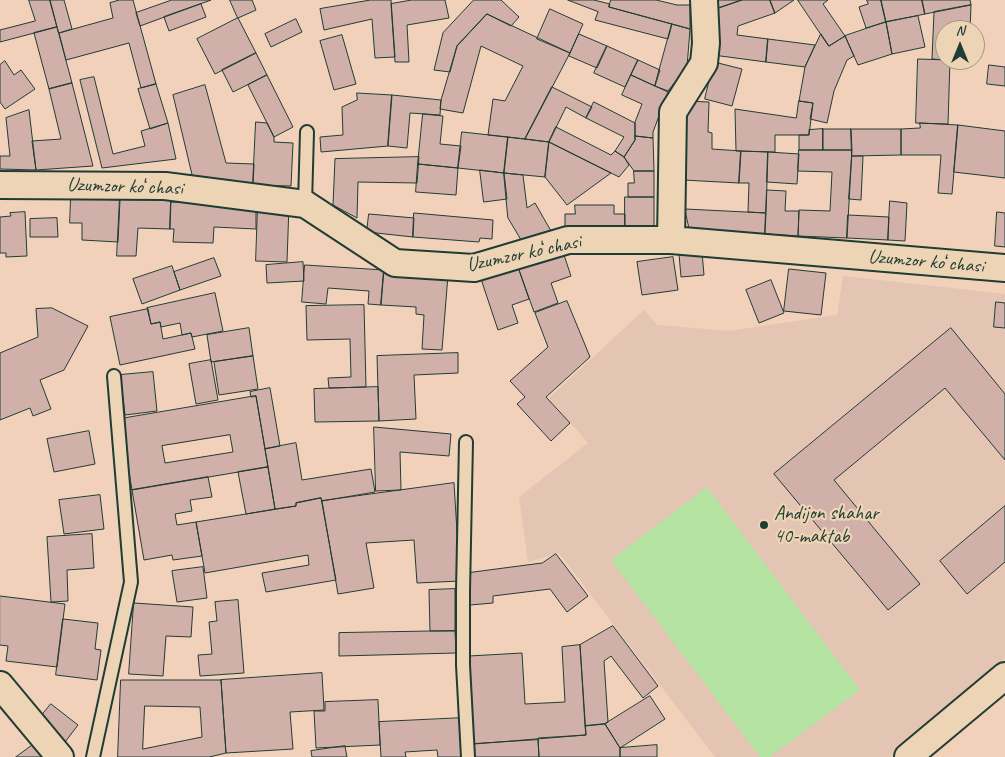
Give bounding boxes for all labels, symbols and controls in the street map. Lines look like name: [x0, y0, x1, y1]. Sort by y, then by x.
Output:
north arrow: [935, 20, 985, 70]
text: N: [956, 22, 964, 39]
street label: Uzumzor koʻchasi: [67, 173, 183, 201]
street label: Uzumzor koʻchasi: [465, 230, 583, 278]
street label: Uzumzor koʻchasi: [867, 245, 985, 279]
place label: Andijon shahar 40-maktab: [774, 502, 878, 549]
marker: Andijon shahar 40-maktab: [758, 519, 770, 531]

